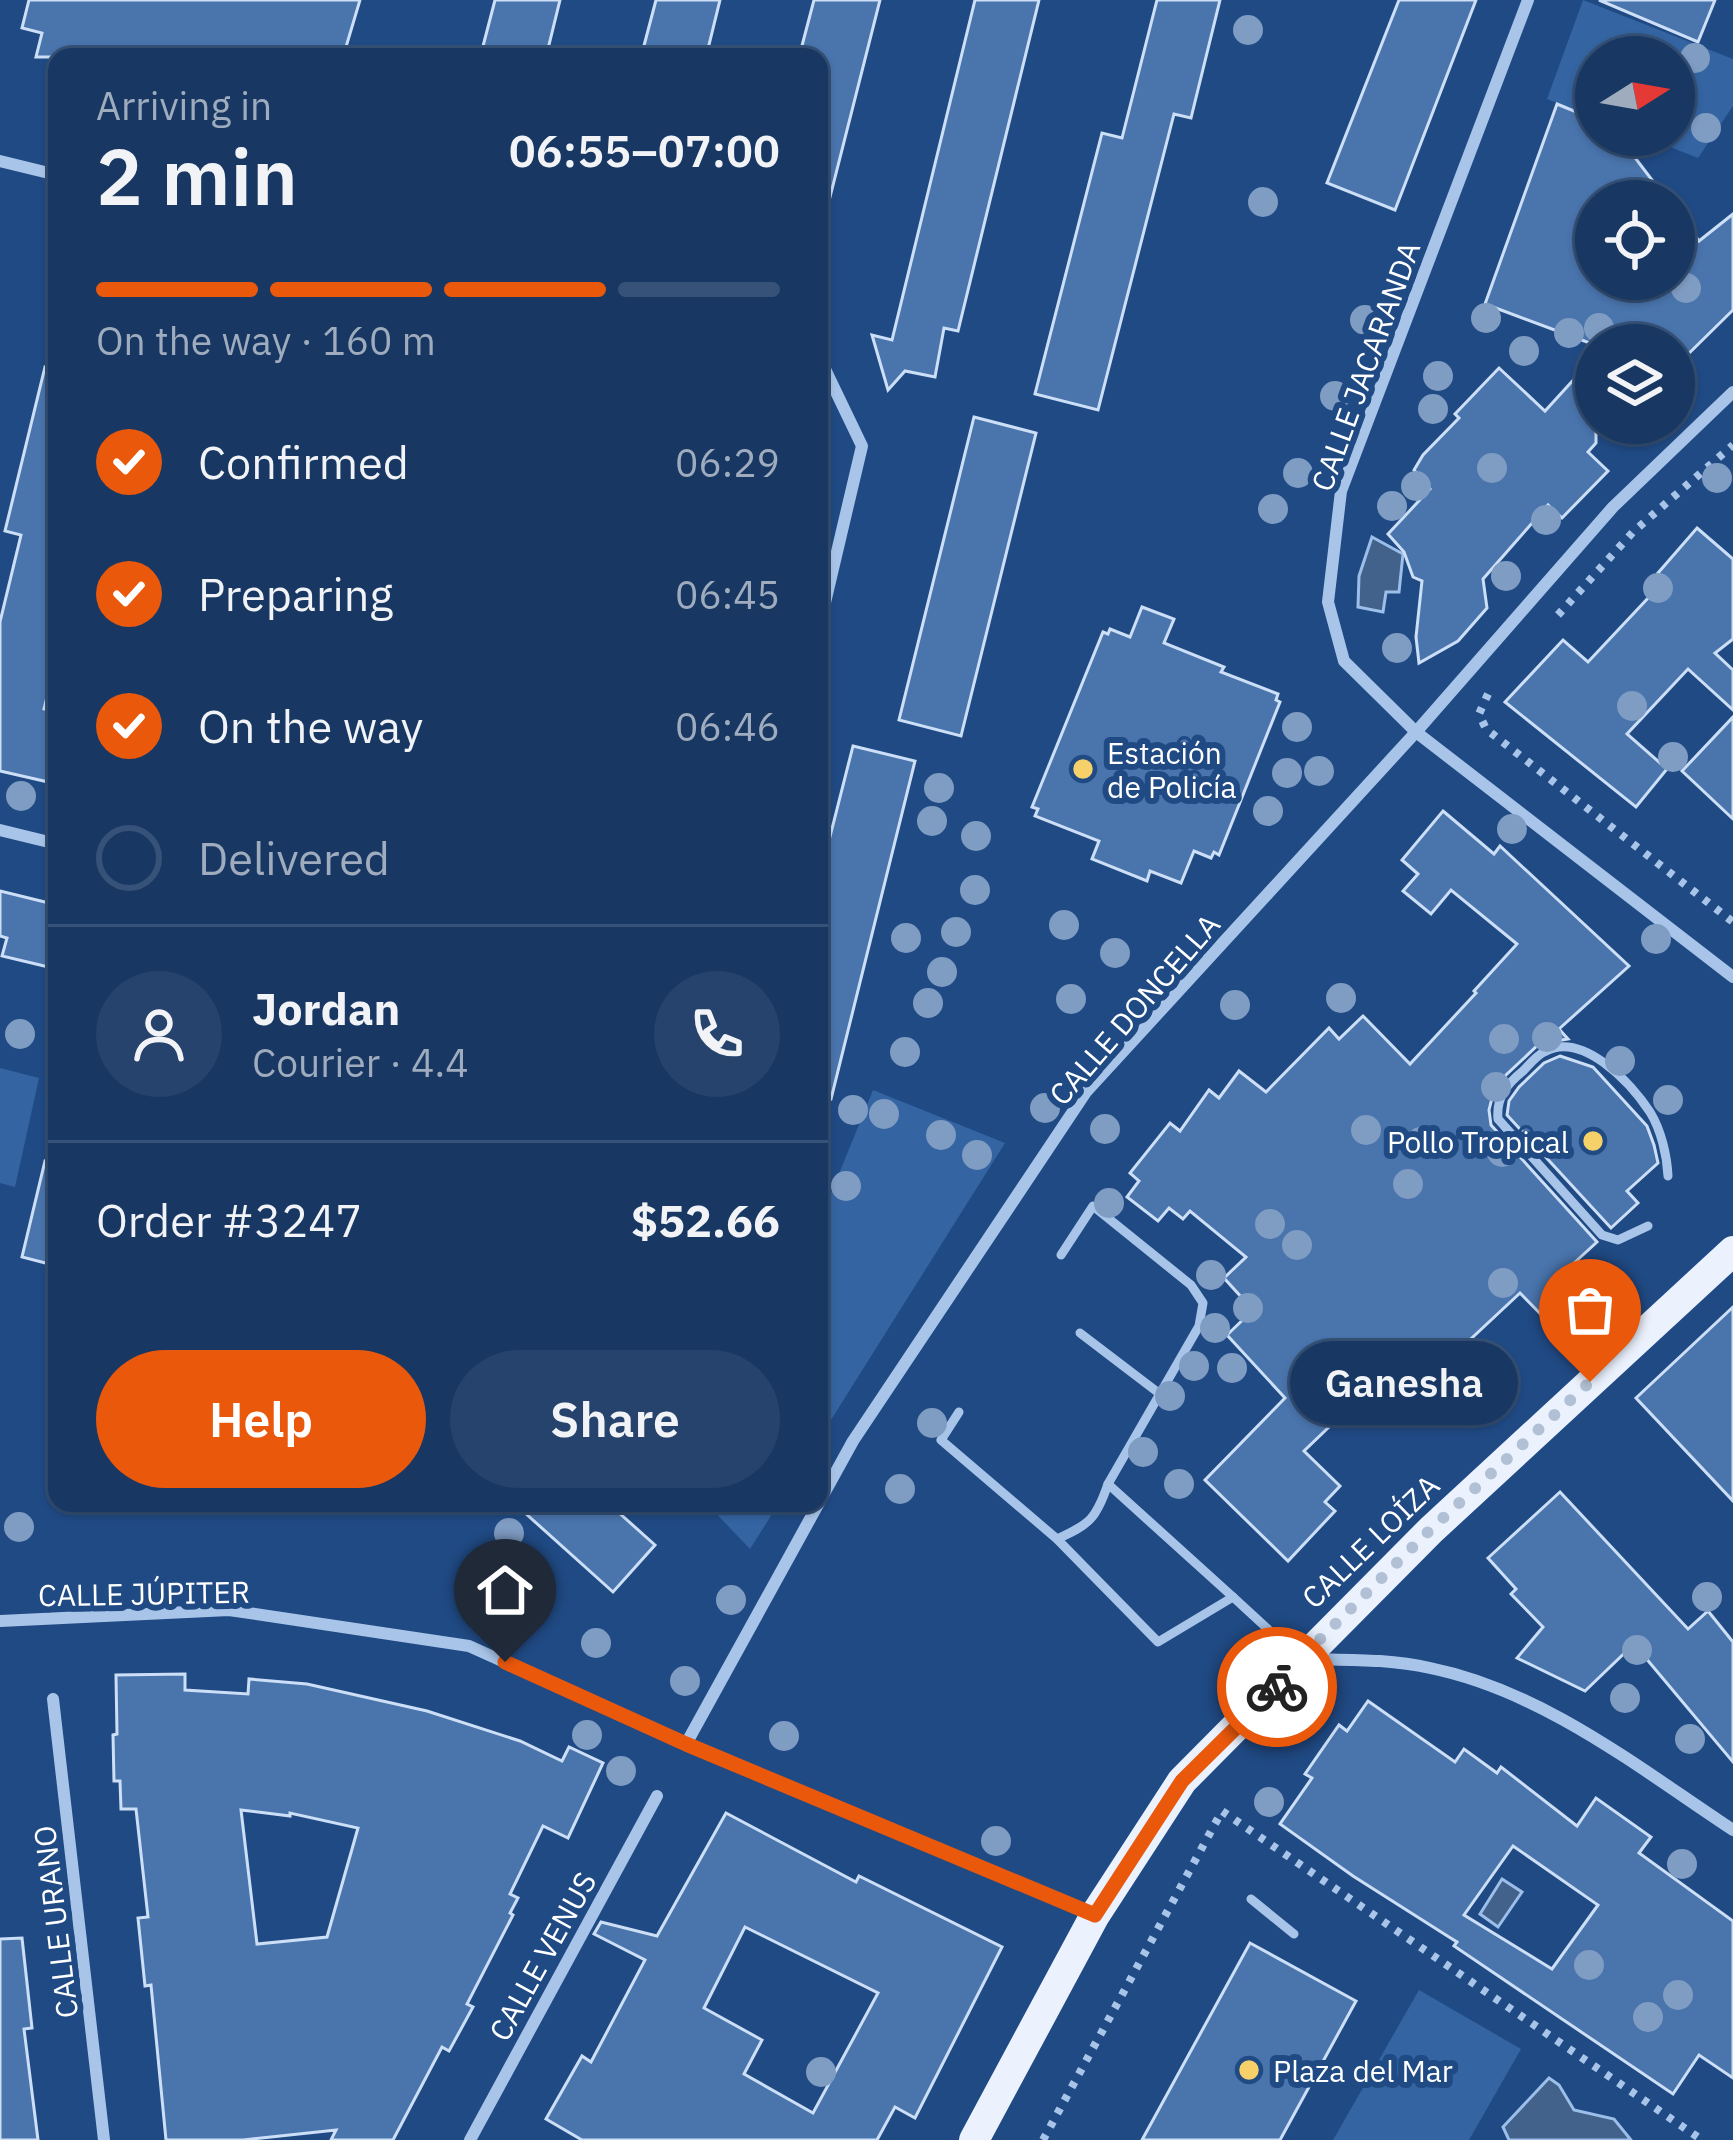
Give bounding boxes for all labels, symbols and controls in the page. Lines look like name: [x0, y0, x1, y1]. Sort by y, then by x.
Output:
north arrow: [1575, 36, 1695, 156]
map controls: [1575, 36, 1695, 444]
text: Arriving in: [96, 80, 272, 131]
text: 06:55–07:00: [509, 121, 780, 179]
text: 2 min: [96, 125, 298, 226]
button: locate: [1575, 180, 1695, 300]
street label: CALLE JACARANDA: [1302, 236, 1428, 496]
text: On the way · 160 m: [96, 315, 436, 366]
button: layers: [1575, 324, 1695, 444]
icon: check: [96, 429, 162, 495]
text: Confirmed: [198, 433, 409, 491]
text: 06:29: [675, 437, 780, 488]
icon: check: [96, 561, 162, 627]
text: Preparing: [198, 565, 393, 623]
text: 06:45: [675, 569, 780, 620]
icon: check: [96, 693, 162, 759]
text: On the way: [198, 697, 423, 755]
text: 06:46: [675, 701, 780, 752]
place label: Estación de Policía: [1107, 733, 1237, 806]
marker: Estación de Policía: [1070, 756, 1096, 782]
text: Delivered: [198, 829, 390, 887]
street label: CALLE DONCELLA: [1040, 905, 1228, 1113]
button: person: [96, 971, 222, 1097]
button: phone: [654, 971, 780, 1097]
text: Jordan: [252, 979, 400, 1037]
text: Courier · 4.4: [252, 1037, 469, 1088]
place label: Pollo Tropical: [1387, 1122, 1569, 1161]
marker: Pollo Tropical: [1580, 1128, 1606, 1154]
text: Order #3247: [96, 1191, 362, 1249]
text: $52.66: [631, 1191, 780, 1249]
pin: [1539, 1259, 1641, 1382]
icon: bag: [1557, 1277, 1623, 1343]
callout: Ganesha: [1290, 1340, 1518, 1424]
button: Help: [96, 1350, 426, 1488]
button: Share: [450, 1350, 780, 1488]
text: Ganesha: [1325, 1357, 1483, 1408]
street label: CALLE LOÍZA: [1293, 1466, 1447, 1616]
pin: [454, 1539, 556, 1662]
icon: home: [472, 1557, 538, 1623]
street label: CALLE JÚPITER: [38, 1572, 250, 1614]
courier: [1217, 1627, 1337, 1747]
icon: bike: [1244, 1654, 1310, 1720]
street label: CALLE URANO: [24, 1823, 86, 2021]
street label: CALLE VENUS: [480, 1865, 604, 2047]
place label: Plaza del Mar: [1273, 2051, 1453, 2090]
marker: Plaza del Mar: [1236, 2057, 1262, 2083]

